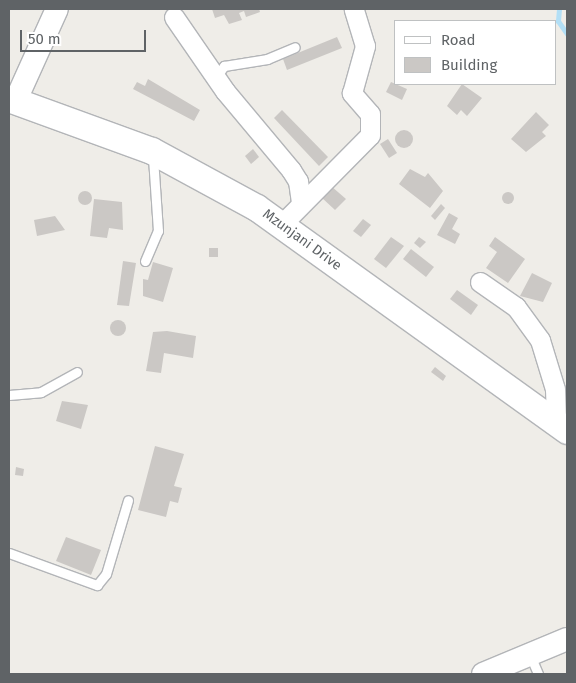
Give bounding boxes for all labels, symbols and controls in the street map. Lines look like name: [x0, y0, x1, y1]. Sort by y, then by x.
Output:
scale bar: [22, 20, 149, 52]
legend: [394, 20, 556, 85]
text: 50 m: [28, 30, 61, 48]
text: Road: [441, 31, 476, 49]
text: Building: [441, 56, 497, 74]
street label: Mzunjani Drive: [259, 206, 345, 274]

